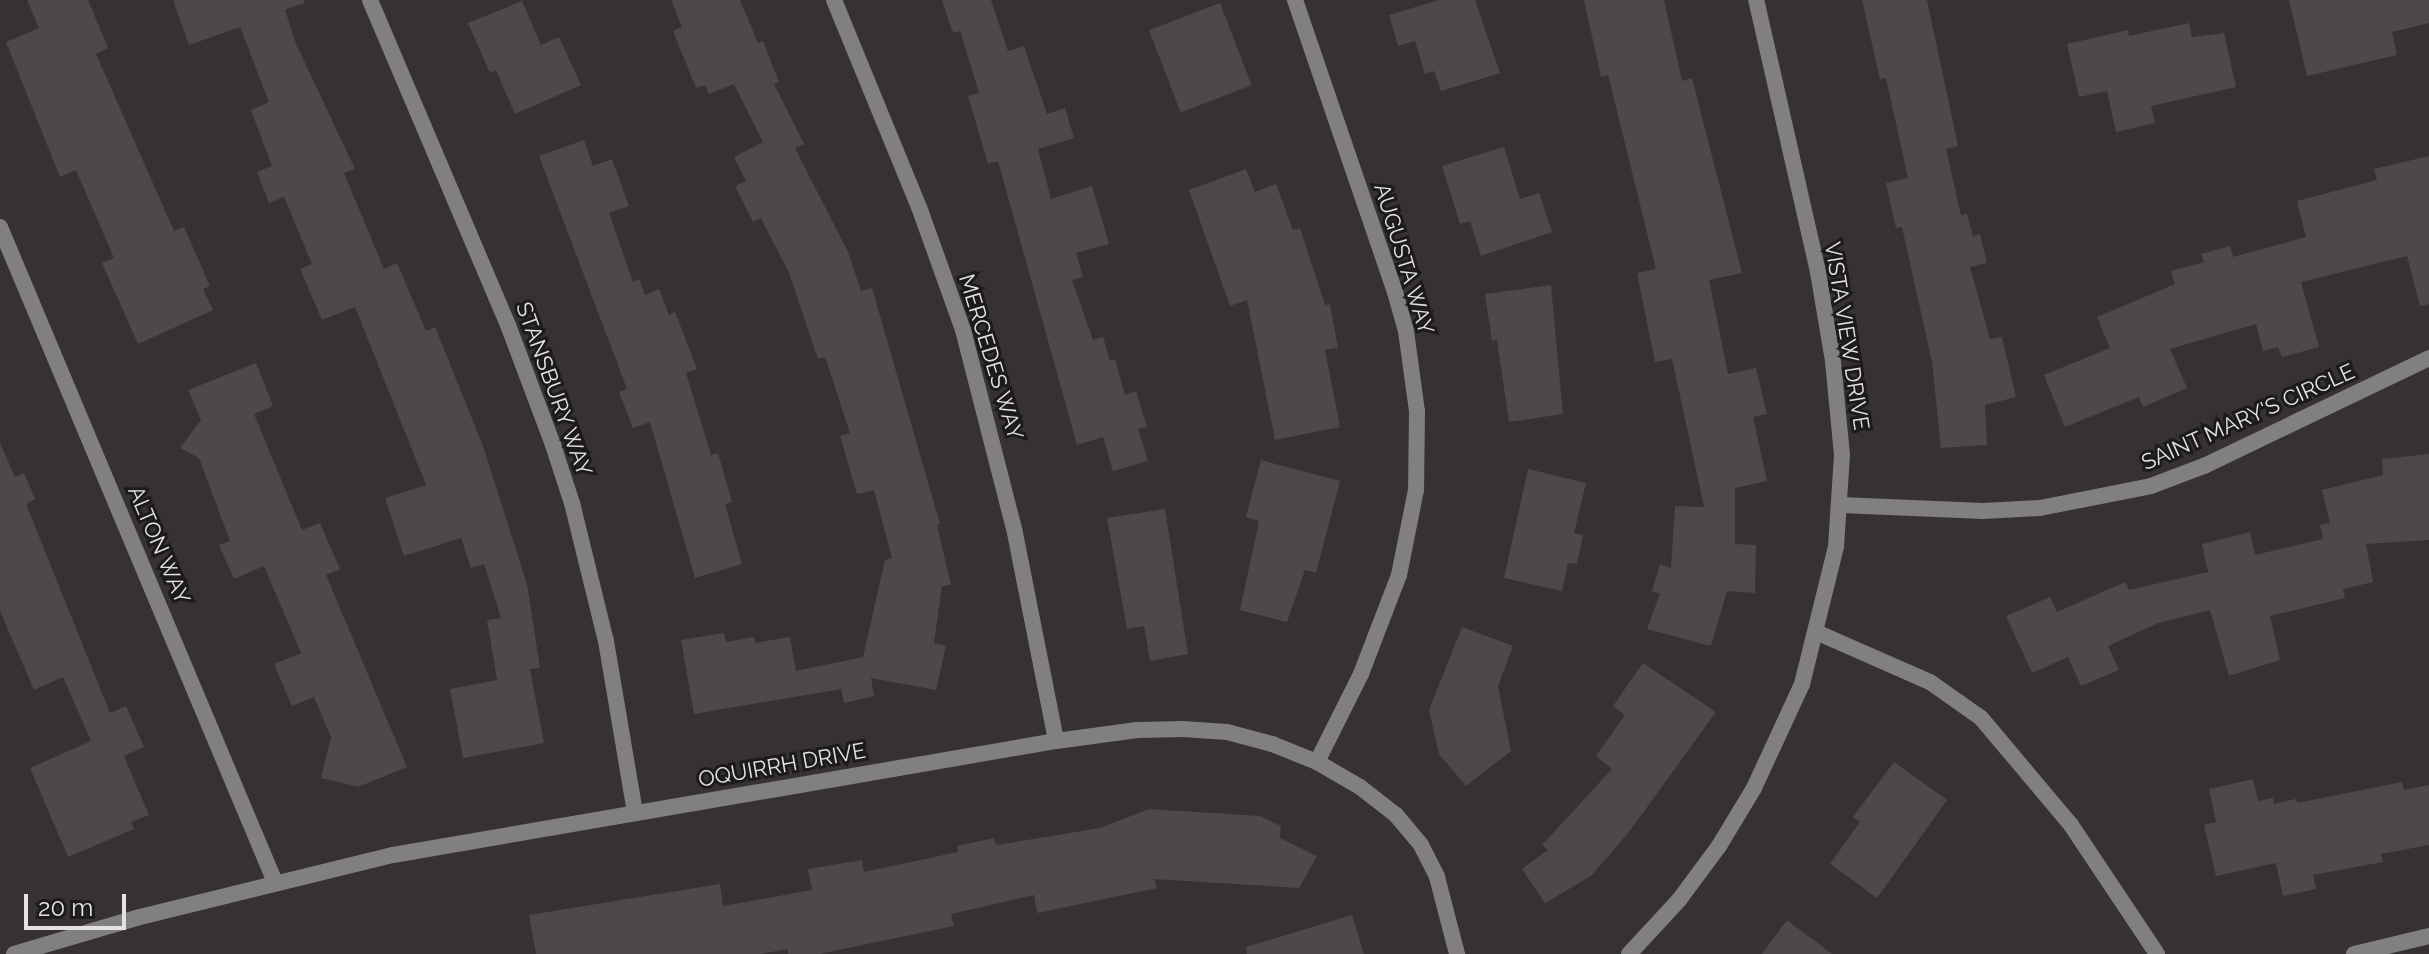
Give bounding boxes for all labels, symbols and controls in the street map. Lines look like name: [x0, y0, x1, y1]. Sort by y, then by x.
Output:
street label: AUGUSTA WAY: [1368, 180, 1440, 338]
street label: VISTA VIEW DRIVE: [1819, 239, 1875, 433]
street label: MERCEDES WAY: [953, 271, 1029, 443]
street label: STANSBURY WAY: [510, 298, 598, 480]
street label: SAINT MARY'S CIRCLE: [2137, 358, 2359, 476]
street label: ALTON WAY: [122, 482, 196, 608]
street label: OQUIRRH DRIVE: [696, 737, 868, 793]
scale bar: [28, 878, 130, 928]
text: 20 m: [38, 893, 93, 922]

